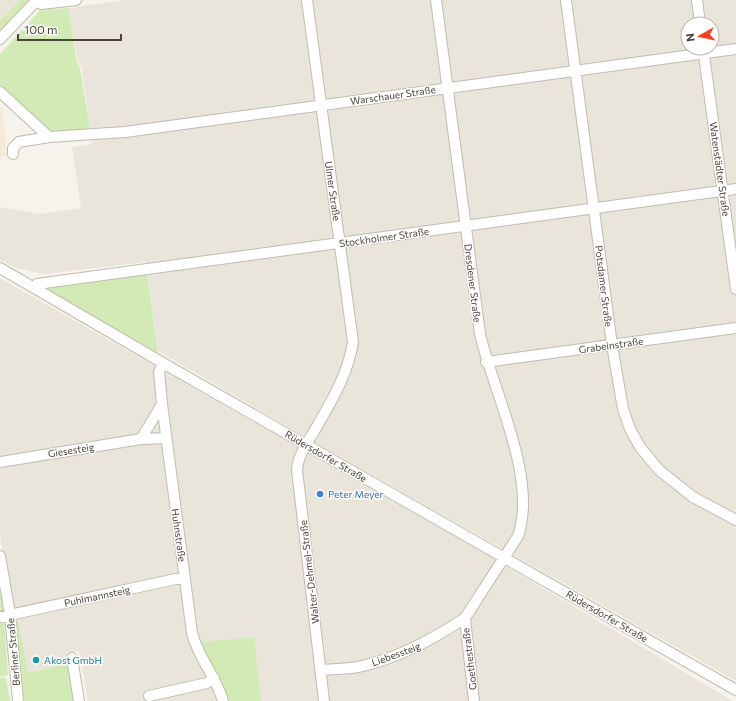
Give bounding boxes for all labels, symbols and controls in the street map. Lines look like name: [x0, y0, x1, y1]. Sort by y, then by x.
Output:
scale bar: [18, 16, 121, 42]
north arrow: [680, 16, 720, 56]
text: 100 m: [24, 22, 58, 36]
text: N: [683, 32, 697, 42]
street label: Warschauer Straße: [349, 83, 437, 107]
street label: Watenstädter Straße: [707, 121, 733, 217]
street label: Ulmer Straße: [323, 160, 343, 222]
street label: Stockholmer Straße: [338, 225, 430, 249]
street label: Dresdener Straße: [462, 243, 484, 323]
street label: Potsdamer Straße: [593, 245, 615, 327]
street label: Grabeinstraße: [578, 335, 644, 355]
street label: Rüdersdorfer Straße: [283, 428, 369, 484]
street label: Giesesteig: [47, 440, 96, 460]
place label: Peter Meyer: [328, 488, 383, 500]
marker: Peter Meyer: [315, 489, 325, 499]
street label: Huhnstraße: [169, 508, 189, 562]
street label: Walter-Dehmel-Straße: [297, 519, 321, 625]
street label: Puhlmannsteig: [63, 583, 132, 609]
street label: Rüdersdorfer Straße: [564, 588, 650, 644]
street label: Berliner Straße: [4, 618, 22, 686]
street label: Goethestraße: [459, 627, 479, 691]
street label: Liebessteig: [370, 639, 423, 668]
place label: Akost GmbH: [44, 654, 102, 666]
marker: Akost GmbH: [31, 655, 41, 665]

